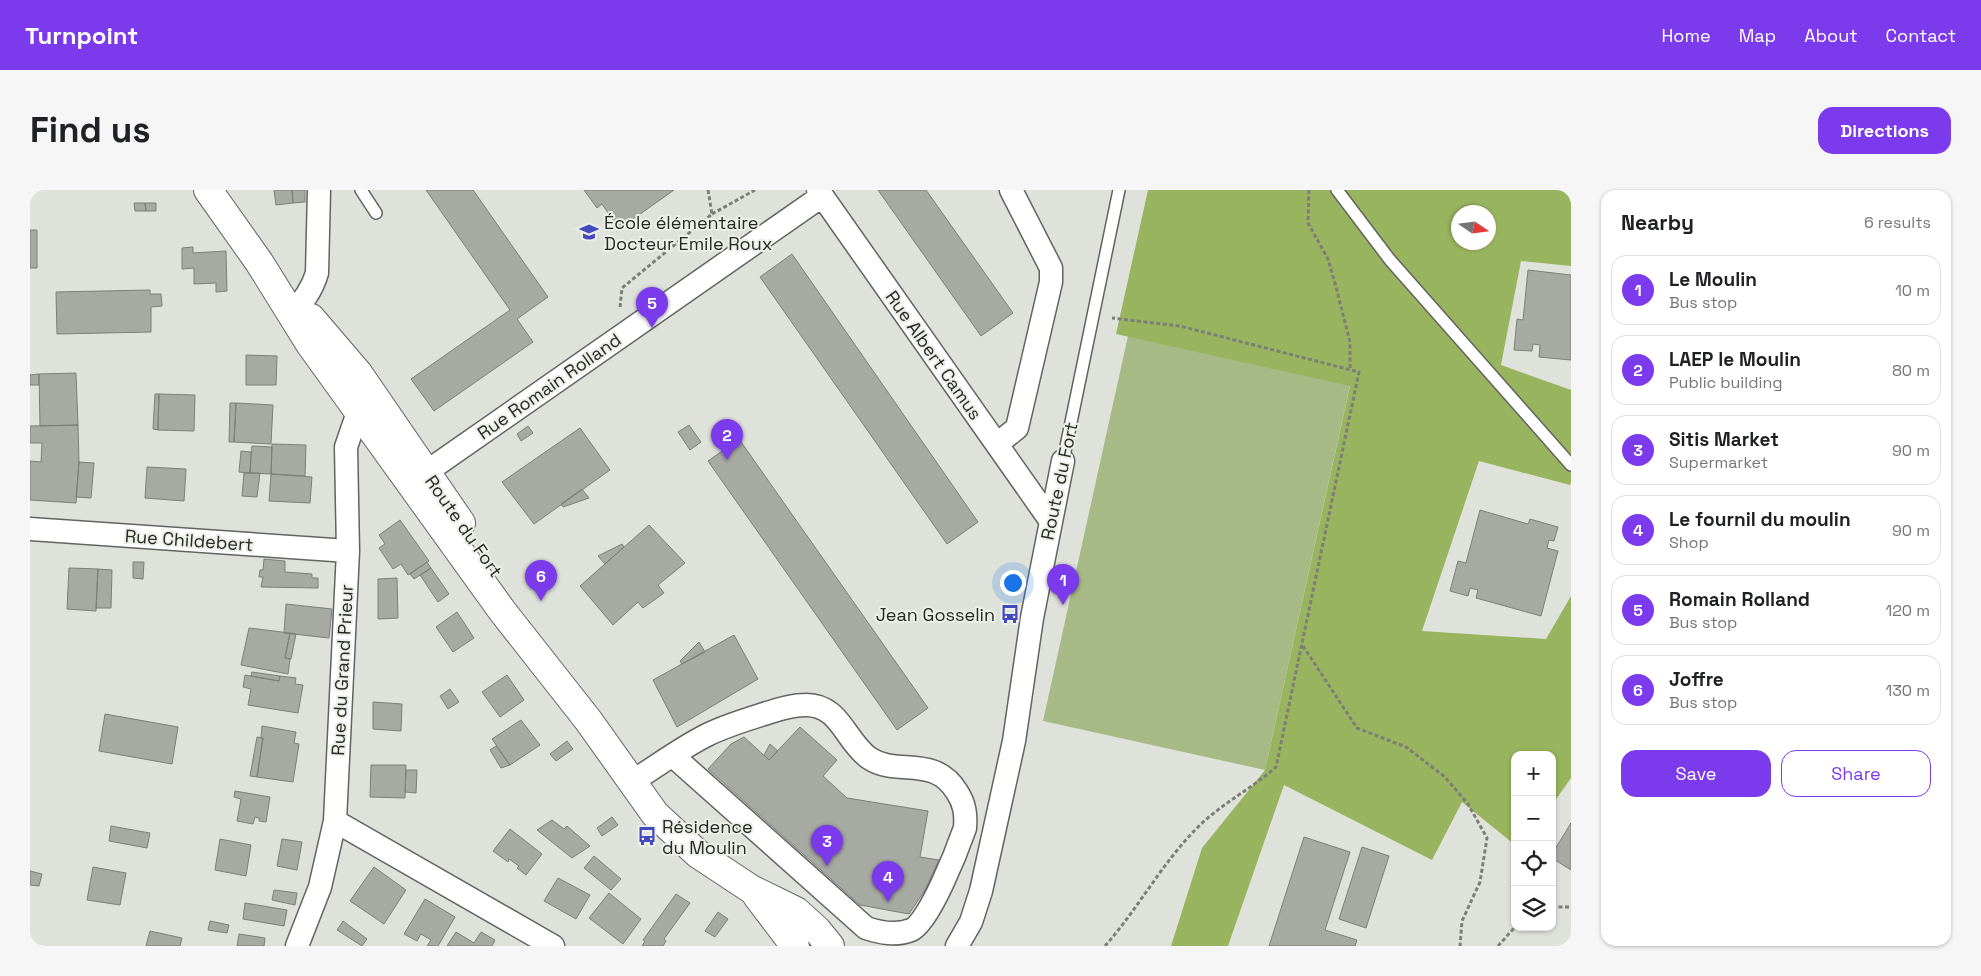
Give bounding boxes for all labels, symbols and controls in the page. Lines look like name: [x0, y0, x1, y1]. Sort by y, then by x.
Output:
text: Turnpoint: [25, 20, 138, 51]
text: Home: [1662, 24, 1711, 47]
text: Map: [1739, 24, 1776, 47]
text: About: [1804, 24, 1858, 47]
text: Contact: [1886, 24, 1956, 47]
button: Directions: [1818, 107, 1951, 154]
text: Find us: [30, 108, 151, 152]
north arrow: [1451, 205, 1496, 250]
text: Nearby: [1621, 209, 1694, 236]
place label: École élémentaire Docteur Emile Roux: [604, 211, 772, 255]
text: 6 results: [1864, 212, 1931, 233]
school or university icon: École élémentaire Docteur Emile Roux: [578, 221, 600, 243]
text: Le Moulin: [1669, 267, 1757, 292]
text: 1: [1634, 280, 1642, 301]
text: 10 m: [1895, 280, 1930, 301]
street label: Rue Albert Camus: [881, 286, 987, 424]
pin: 5: [636, 287, 668, 328]
text: Bus stop: [1669, 292, 1737, 313]
street label: Rue Romain Rolland: [473, 328, 625, 444]
text: LAEP le Moulin: [1669, 347, 1801, 372]
text: 2: [1633, 360, 1643, 381]
text: 80 m: [1892, 360, 1930, 381]
text: Public building: [1669, 372, 1782, 393]
pin: 2: [711, 419, 743, 460]
street label: Route du Fort: [1035, 420, 1083, 542]
text: Sitis Market: [1669, 427, 1779, 452]
text: 3: [1633, 440, 1643, 461]
text: 90 m: [1892, 440, 1930, 461]
text: Supermarket: [1669, 452, 1768, 473]
street label: Route du Fort: [420, 470, 508, 582]
text: Le fournil du moulin: [1669, 507, 1851, 532]
text: 4: [1633, 520, 1643, 541]
text: 90 m: [1892, 520, 1930, 541]
street label: Rue Childebert: [124, 524, 254, 556]
text: Shop: [1669, 532, 1709, 553]
pin: 6: [525, 560, 557, 601]
pin: 1: [1047, 564, 1079, 605]
your location: [1000, 570, 1026, 596]
street label: Rue du Grand Prieur: [326, 584, 358, 756]
text: Romain Rolland: [1669, 587, 1810, 612]
text: 5: [1633, 600, 1643, 621]
text: 120 m: [1886, 600, 1930, 621]
place label: Jean Gosselin: [876, 603, 995, 626]
bus stop icon: Jean Gosselin: [999, 603, 1021, 625]
text: Bus stop: [1669, 612, 1737, 633]
text: Joffre: [1669, 667, 1724, 692]
text: 6: [1633, 680, 1643, 701]
text: 130 m: [1886, 680, 1930, 701]
text: Bus stop: [1669, 692, 1737, 713]
button: Save: [1621, 750, 1771, 797]
button: Share: [1781, 750, 1931, 797]
map controls: [1511, 751, 1556, 931]
button: +: [1511, 751, 1556, 796]
button: −: [1511, 796, 1556, 841]
place label: Résidence du Moulin: [662, 815, 753, 859]
bus stop icon: Résidence du Moulin: [636, 825, 658, 847]
pin: 3: [811, 825, 843, 866]
button: locate: [1511, 841, 1556, 886]
pin: 4: [872, 861, 904, 902]
button: layers: [1511, 886, 1556, 931]

